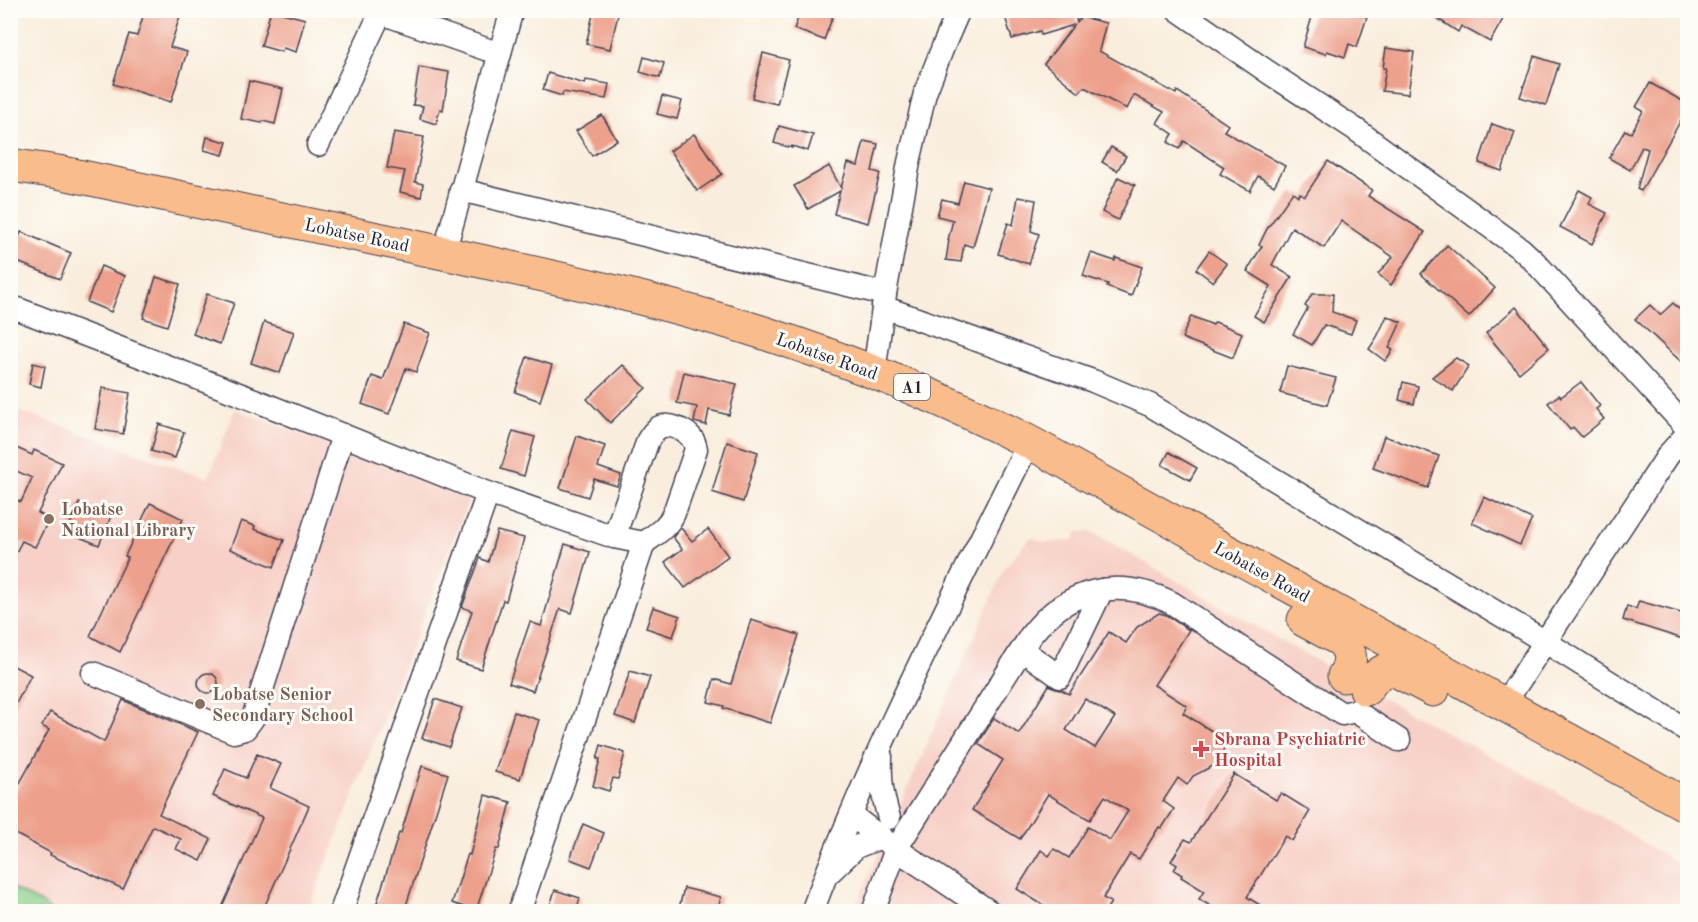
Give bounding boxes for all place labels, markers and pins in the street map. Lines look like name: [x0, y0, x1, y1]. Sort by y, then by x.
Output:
place label: Lobatse National Library: [61, 501, 196, 540]
marker: Lobatse National Library: [42, 512, 56, 526]
place label: Lobatse Senior Secondary School: [212, 686, 354, 725]
marker: Lobatse Senior Secondary School: [193, 697, 207, 711]
place label: Sbrana Psychiatric Hospital: [1214, 731, 1366, 770]
marker: Sbrana Psychiatric Hospital: [1192, 740, 1210, 758]

